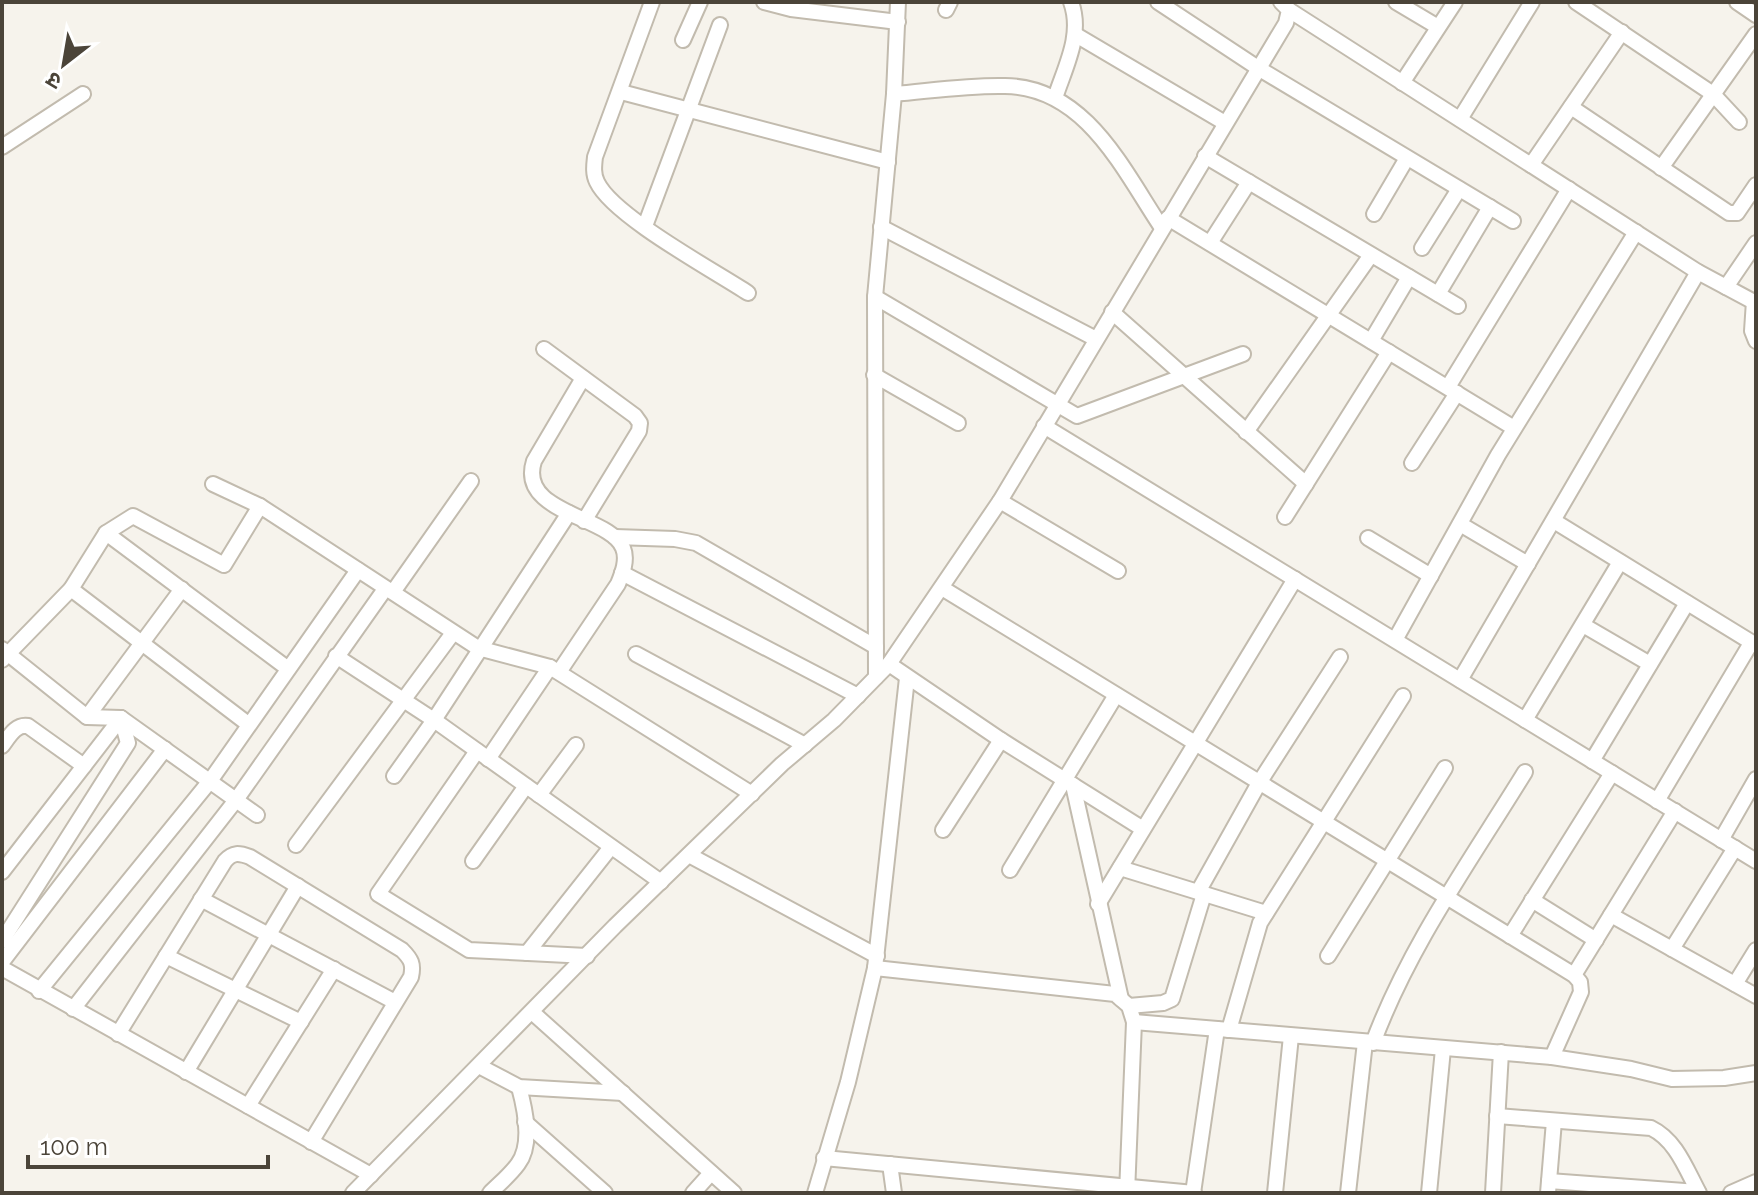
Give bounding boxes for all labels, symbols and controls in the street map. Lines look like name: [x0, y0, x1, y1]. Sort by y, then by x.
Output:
north arrow: [24, 24, 104, 104]
text: उ: [41, 66, 66, 96]
scale bar: [28, 1119, 268, 1169]
text: 100 m: [40, 1132, 108, 1161]

